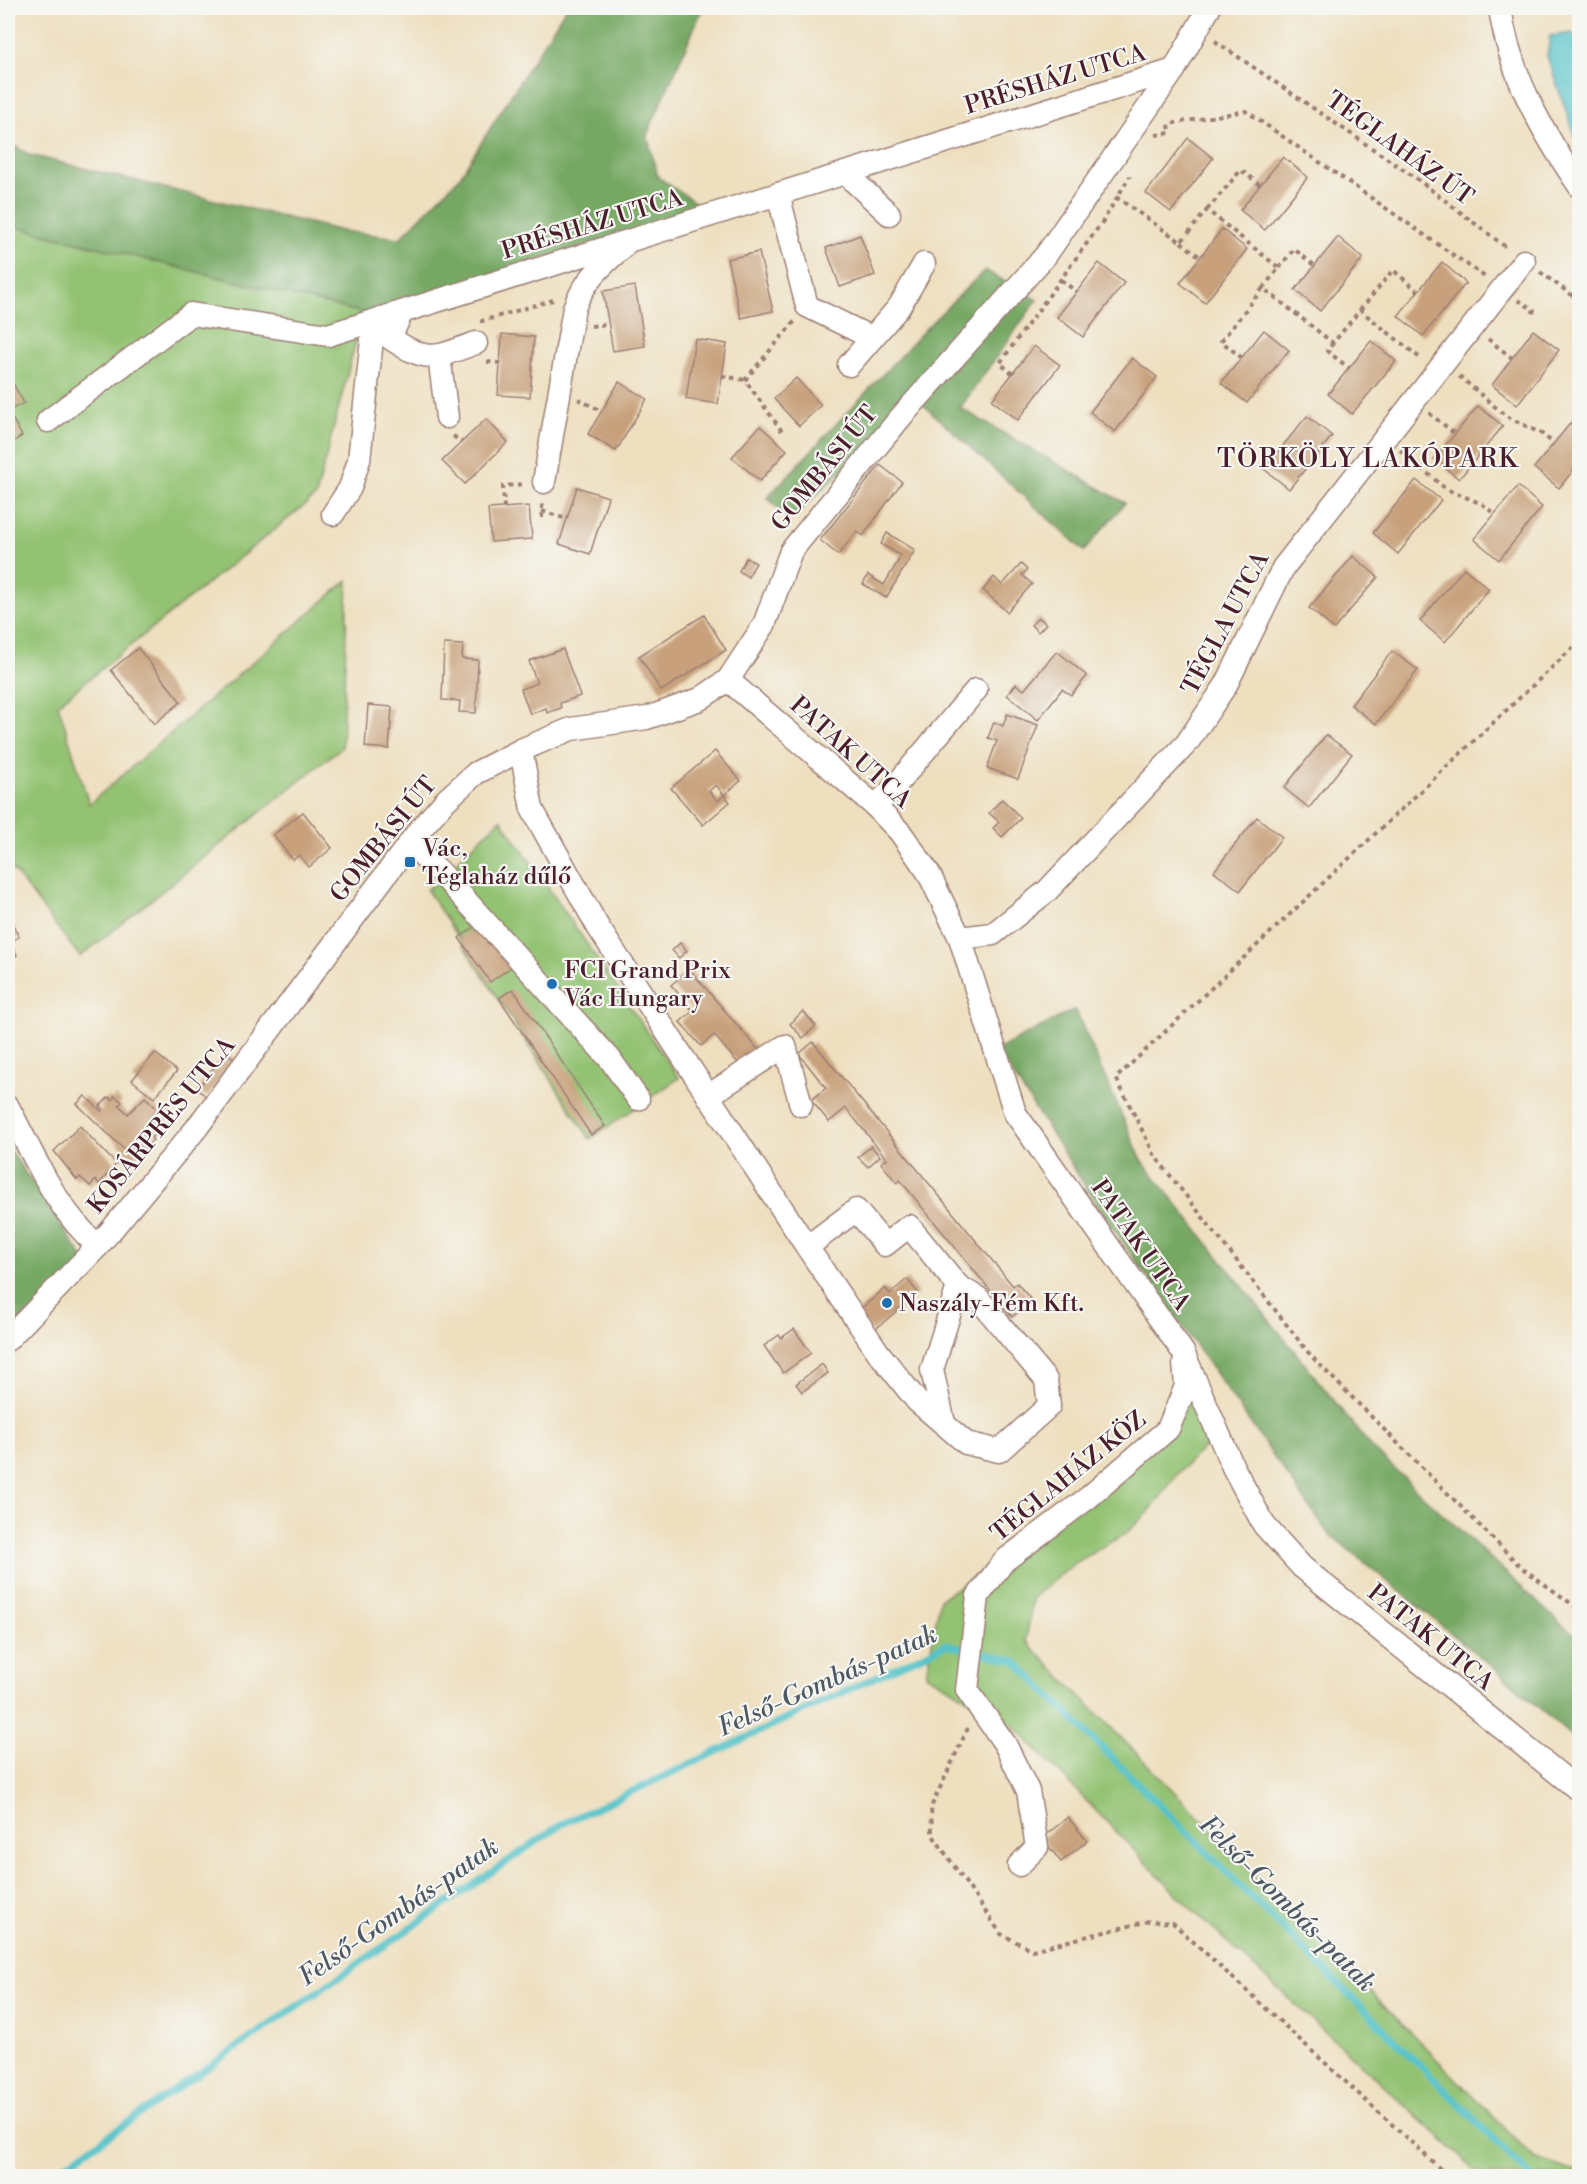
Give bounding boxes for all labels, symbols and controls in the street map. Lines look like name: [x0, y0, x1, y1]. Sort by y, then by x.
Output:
street label: PRÉSHÁZ UTCA: [961, 37, 1150, 122]
street label: TÉGLAHÁZ ÚT: [1320, 84, 1480, 212]
street label: PRÉSHÁZ UTCA: [498, 182, 687, 267]
street label: GOMBÁSI ÚT: [763, 399, 885, 537]
district label: TÖRKÖLY LAKÓPARK: [1217, 441, 1519, 475]
street label: TÉGLA UTCA: [1175, 546, 1276, 700]
street label: PATAK UTCA: [783, 690, 918, 816]
street label: GOMBÁSI ÚT: [322, 770, 444, 908]
place label: Vác, Téglaház dűlő: [421, 834, 572, 892]
marker: Vác, Téglaház dűlő: [403, 855, 417, 869]
place label: FCI Grand Prix Vác Hungary: [563, 956, 731, 1014]
marker: FCI Grand Prix Vác Hungary: [545, 977, 559, 991]
street label: KOSÁRPRÉS UTCA: [81, 1030, 243, 1220]
street label: PATAK UTCA: [1084, 1174, 1197, 1317]
place label: Naszály-Fém Kft.: [899, 1289, 1084, 1319]
marker: Naszály-Fém Kft.: [880, 1296, 894, 1310]
street label: TÉGLAHÁZ KÖZ: [984, 1404, 1152, 1549]
street label: PATAK UTCA: [1361, 1578, 1500, 1698]
water label: Felső-Gombás-patak: [713, 1618, 942, 1744]
water label: Felső-Gombás-patak: [1192, 1809, 1382, 1999]
water label: Felső-Gombás-patak: [292, 1831, 505, 1993]

